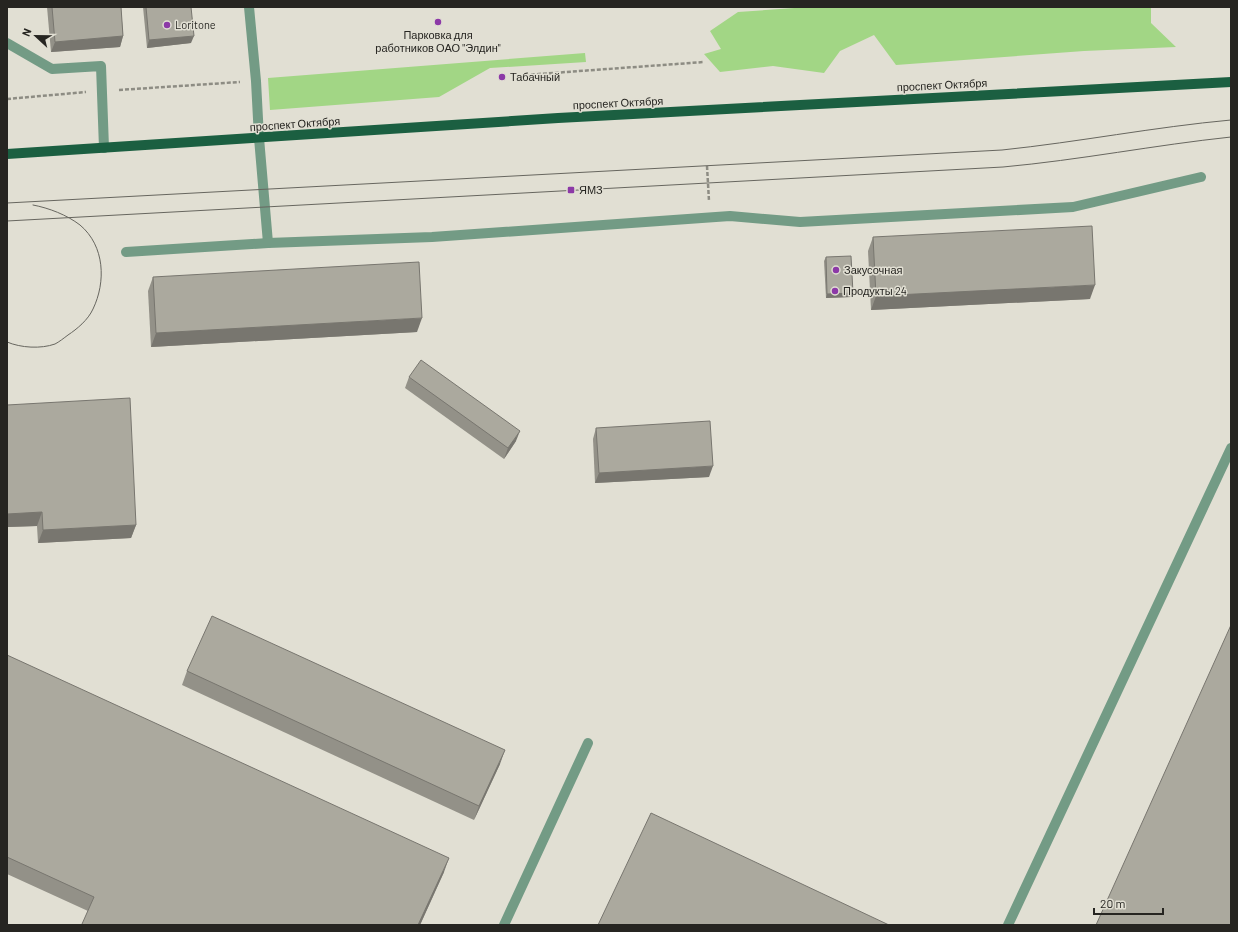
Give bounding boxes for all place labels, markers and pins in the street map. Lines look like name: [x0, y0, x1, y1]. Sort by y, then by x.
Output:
marker: Парковка для работников ОАО "Элдин": [433, 17, 443, 27]
place label: Loritone: [175, 18, 216, 31]
marker: Loritone: [162, 20, 172, 30]
place label: Парковка для работников ОАО "Элдин": [375, 28, 501, 54]
place label: Табачный: [510, 70, 560, 83]
marker: Табачный: [497, 72, 507, 82]
place label: ЯМЗ: [579, 183, 603, 196]
marker: ЯМЗ: [566, 185, 576, 195]
place label: Закусочная: [844, 263, 902, 276]
marker: Закусочная: [831, 265, 841, 275]
place label: Продукты 24: [843, 284, 907, 297]
marker: Продукты 24: [830, 286, 840, 296]

